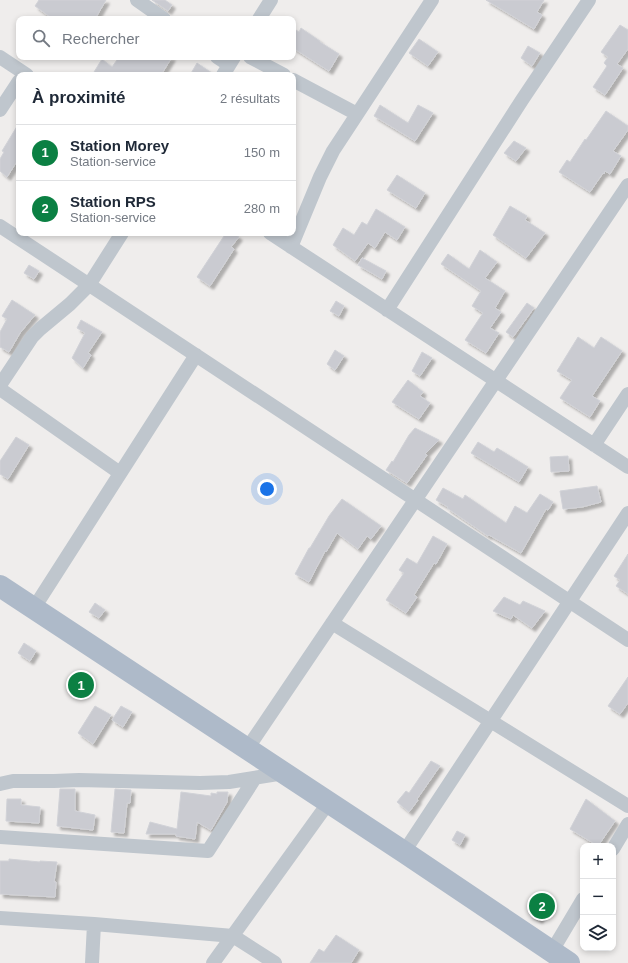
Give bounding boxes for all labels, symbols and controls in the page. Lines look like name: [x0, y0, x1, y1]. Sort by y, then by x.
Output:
search box: [16, 16, 296, 60]
icon: search: [30, 27, 52, 49]
text: Rechercher: [62, 30, 140, 47]
text: À proximité: [32, 88, 126, 107]
text: 2 résultats: [220, 91, 280, 106]
text: Station Morey: [70, 137, 169, 154]
text: 1: [41, 145, 49, 160]
text: 150 m: [244, 145, 280, 160]
text: Station-service: [70, 154, 156, 169]
text: Station RPS: [70, 193, 156, 210]
text: 2: [41, 201, 49, 216]
text: 280 m: [244, 201, 280, 216]
text: Station-service: [70, 210, 156, 225]
your location: [257, 479, 277, 499]
pin: 1: [68, 670, 94, 700]
map controls: [580, 843, 616, 951]
button: +: [580, 843, 616, 879]
button: −: [580, 879, 616, 915]
pin: 2: [529, 891, 555, 921]
button: layers: [580, 915, 616, 951]

